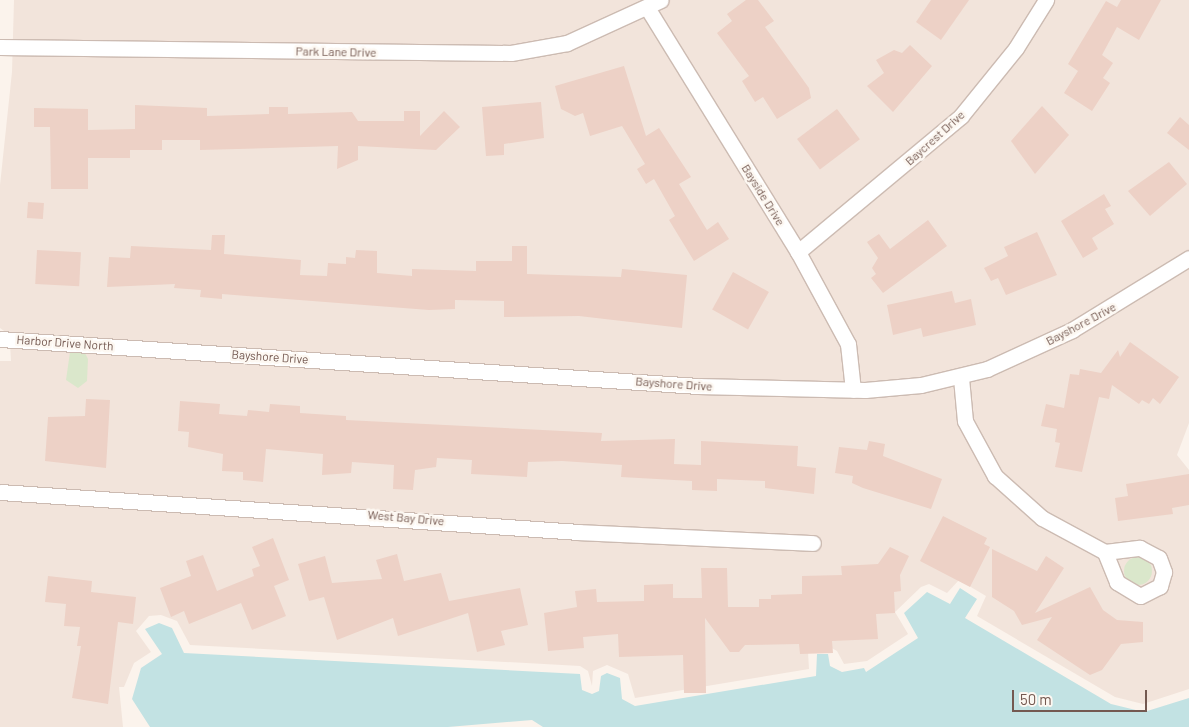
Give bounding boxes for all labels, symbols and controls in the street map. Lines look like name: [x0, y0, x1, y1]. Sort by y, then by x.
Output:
street label: Park Lane Drive: [295, 44, 377, 60]
street label: Baycrest Drive: [902, 108, 968, 168]
street label: Bayside Drive: [738, 162, 788, 228]
street label: Bayshore Drive: [1044, 300, 1118, 348]
street label: Harbor Drive North: [16, 332, 114, 354]
street label: Bayshore Drive: [231, 347, 309, 367]
street label: Bayshore Drive: [635, 374, 713, 394]
street label: West Bay Drive: [367, 507, 445, 529]
scale bar: [1014, 680, 1149, 712]
text: 50 m: [1020, 690, 1052, 708]

